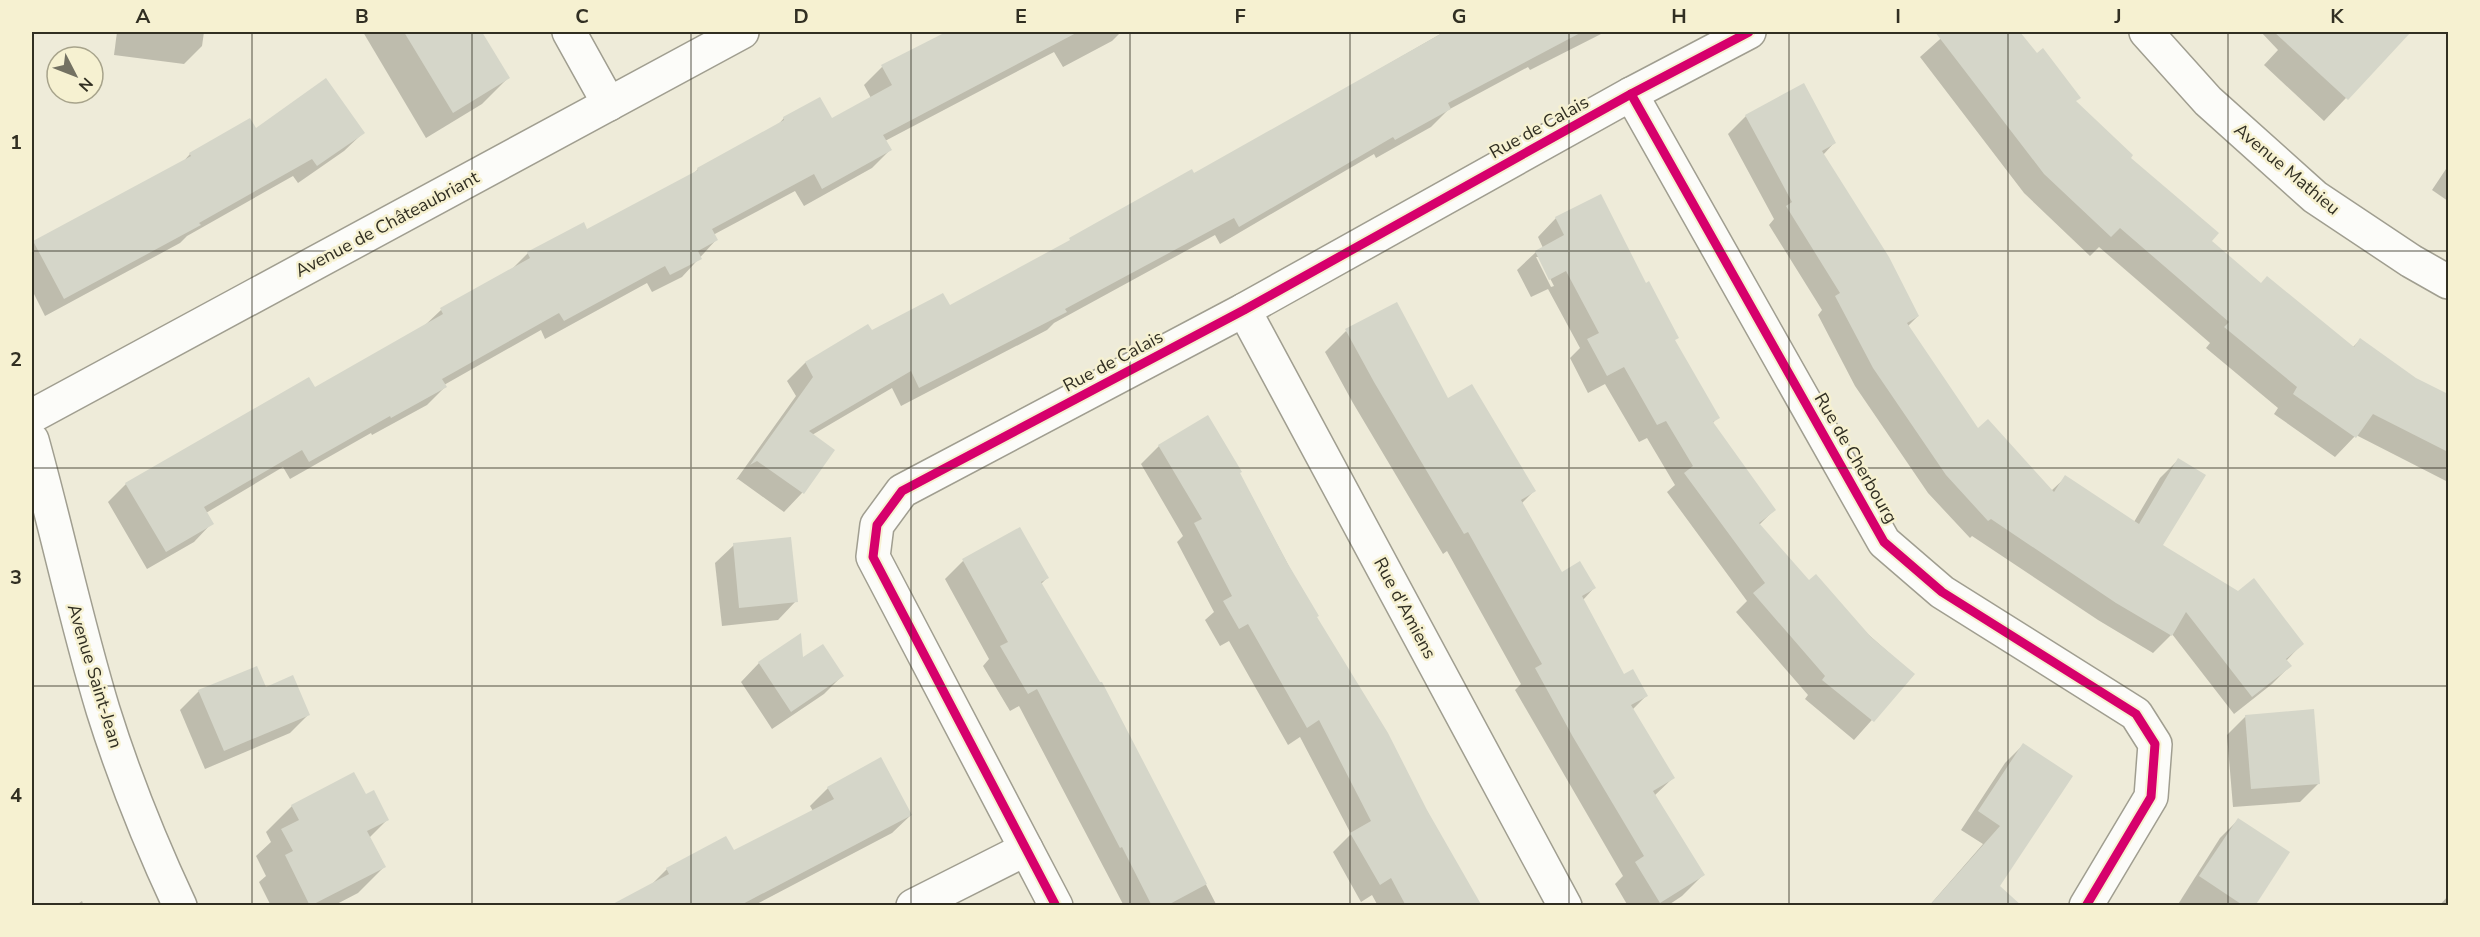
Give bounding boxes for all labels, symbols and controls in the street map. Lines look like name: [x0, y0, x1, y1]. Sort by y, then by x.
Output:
text: A: [136, 3, 151, 30]
text: B: [355, 3, 369, 30]
text: C: [575, 3, 589, 30]
text: D: [793, 3, 809, 30]
text: E: [1015, 3, 1027, 30]
text: F: [1234, 3, 1246, 30]
text: G: [1452, 3, 1466, 30]
text: H: [1671, 3, 1687, 30]
text: I: [1895, 3, 1901, 30]
text: J: [2113, 3, 2122, 30]
text: K: [2330, 3, 2344, 30]
north arrow: [45, 45, 105, 105]
text: N: [73, 73, 98, 96]
street label: Rue de Calais: [1485, 90, 1593, 164]
street label: Avenue Mathieu: [2229, 118, 2345, 220]
text: 1: [10, 129, 22, 156]
street label: Avenue de Châteaubriant: [291, 165, 484, 283]
street label: Rue de Calais: [1059, 325, 1167, 397]
text: 2: [10, 346, 22, 373]
street label: Rue de Cherbourg: [1809, 388, 1903, 528]
street label: Rue d'Amiens: [1368, 553, 1442, 663]
text: 3: [10, 564, 22, 591]
street label: Avenue Saint-Jean: [62, 601, 128, 751]
text: 4: [10, 782, 22, 809]

